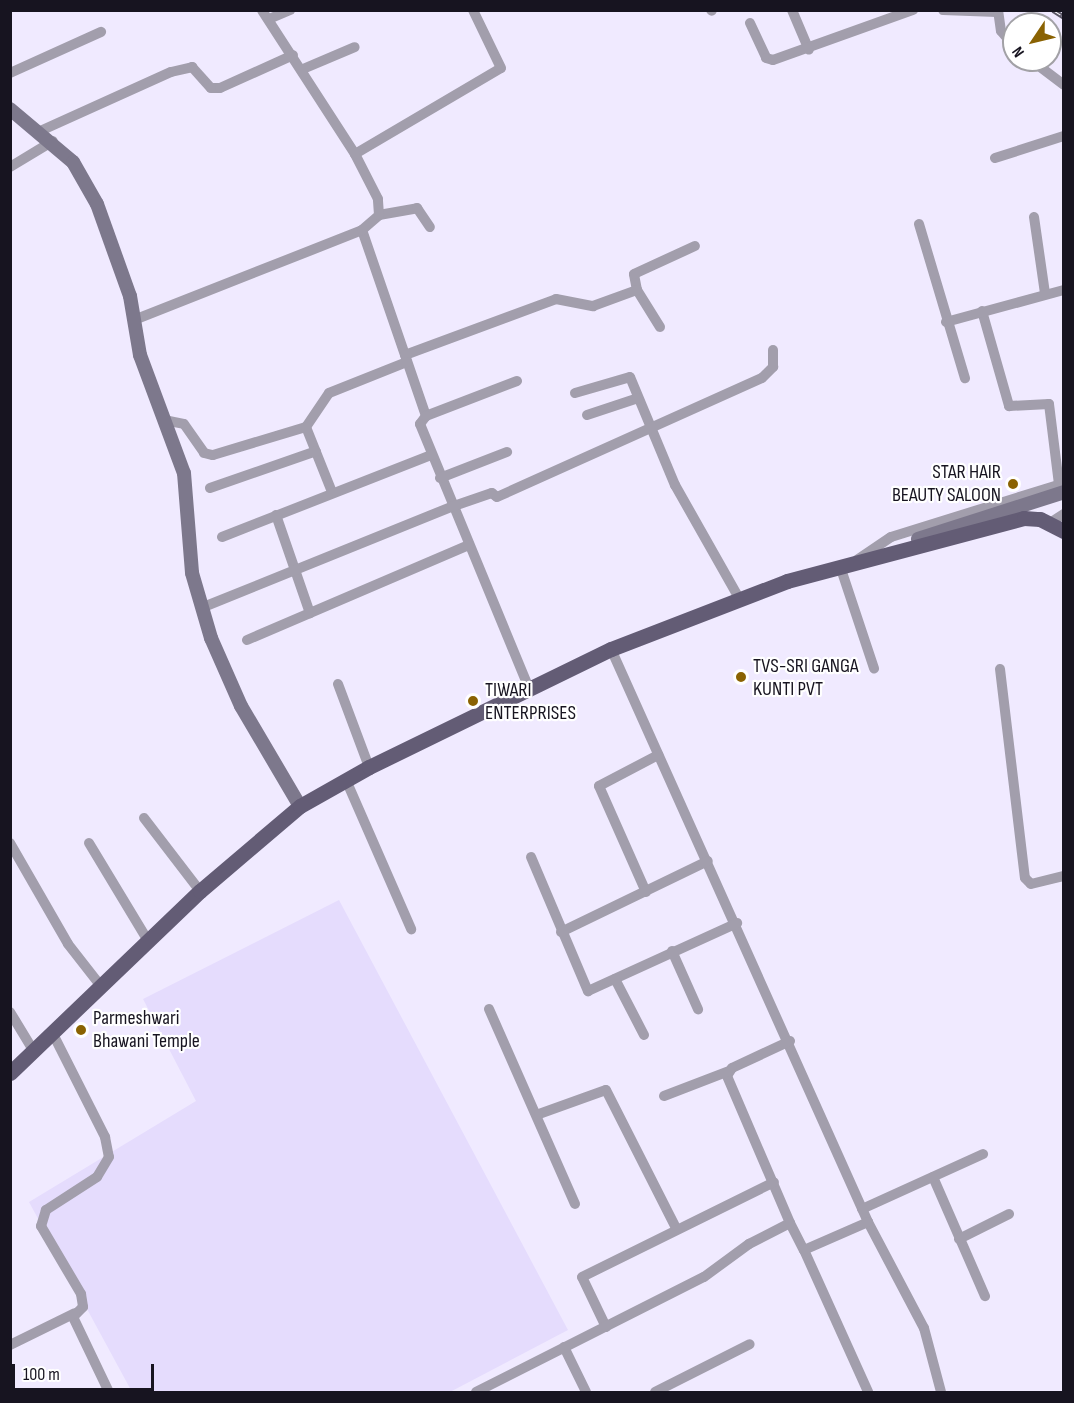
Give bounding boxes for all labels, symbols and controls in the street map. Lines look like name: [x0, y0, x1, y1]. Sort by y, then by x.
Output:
north arrow: [1002, 12, 1062, 72]
text: N: [1008, 43, 1029, 60]
place label: STAR HAIR BEAUTY SALOON: [892, 460, 1001, 507]
marker: STAR HAIR BEAUTY SALOON: [1006, 477, 1020, 491]
place label: TVS-SRI GANGA KUNTI PVT: [753, 654, 859, 701]
marker: TVS-SRI GANGA KUNTI PVT: [734, 670, 748, 684]
place label: TIWARI ENTERPRISES: [485, 678, 576, 725]
marker: TIWARI ENTERPRISES: [466, 694, 480, 708]
place label: Parmeshwari Bhawani Temple: [93, 1006, 200, 1053]
marker: Parmeshwari Bhawani Temple: [74, 1023, 88, 1037]
scale bar: [15, 1352, 158, 1390]
text: 100 m: [23, 1364, 60, 1385]

